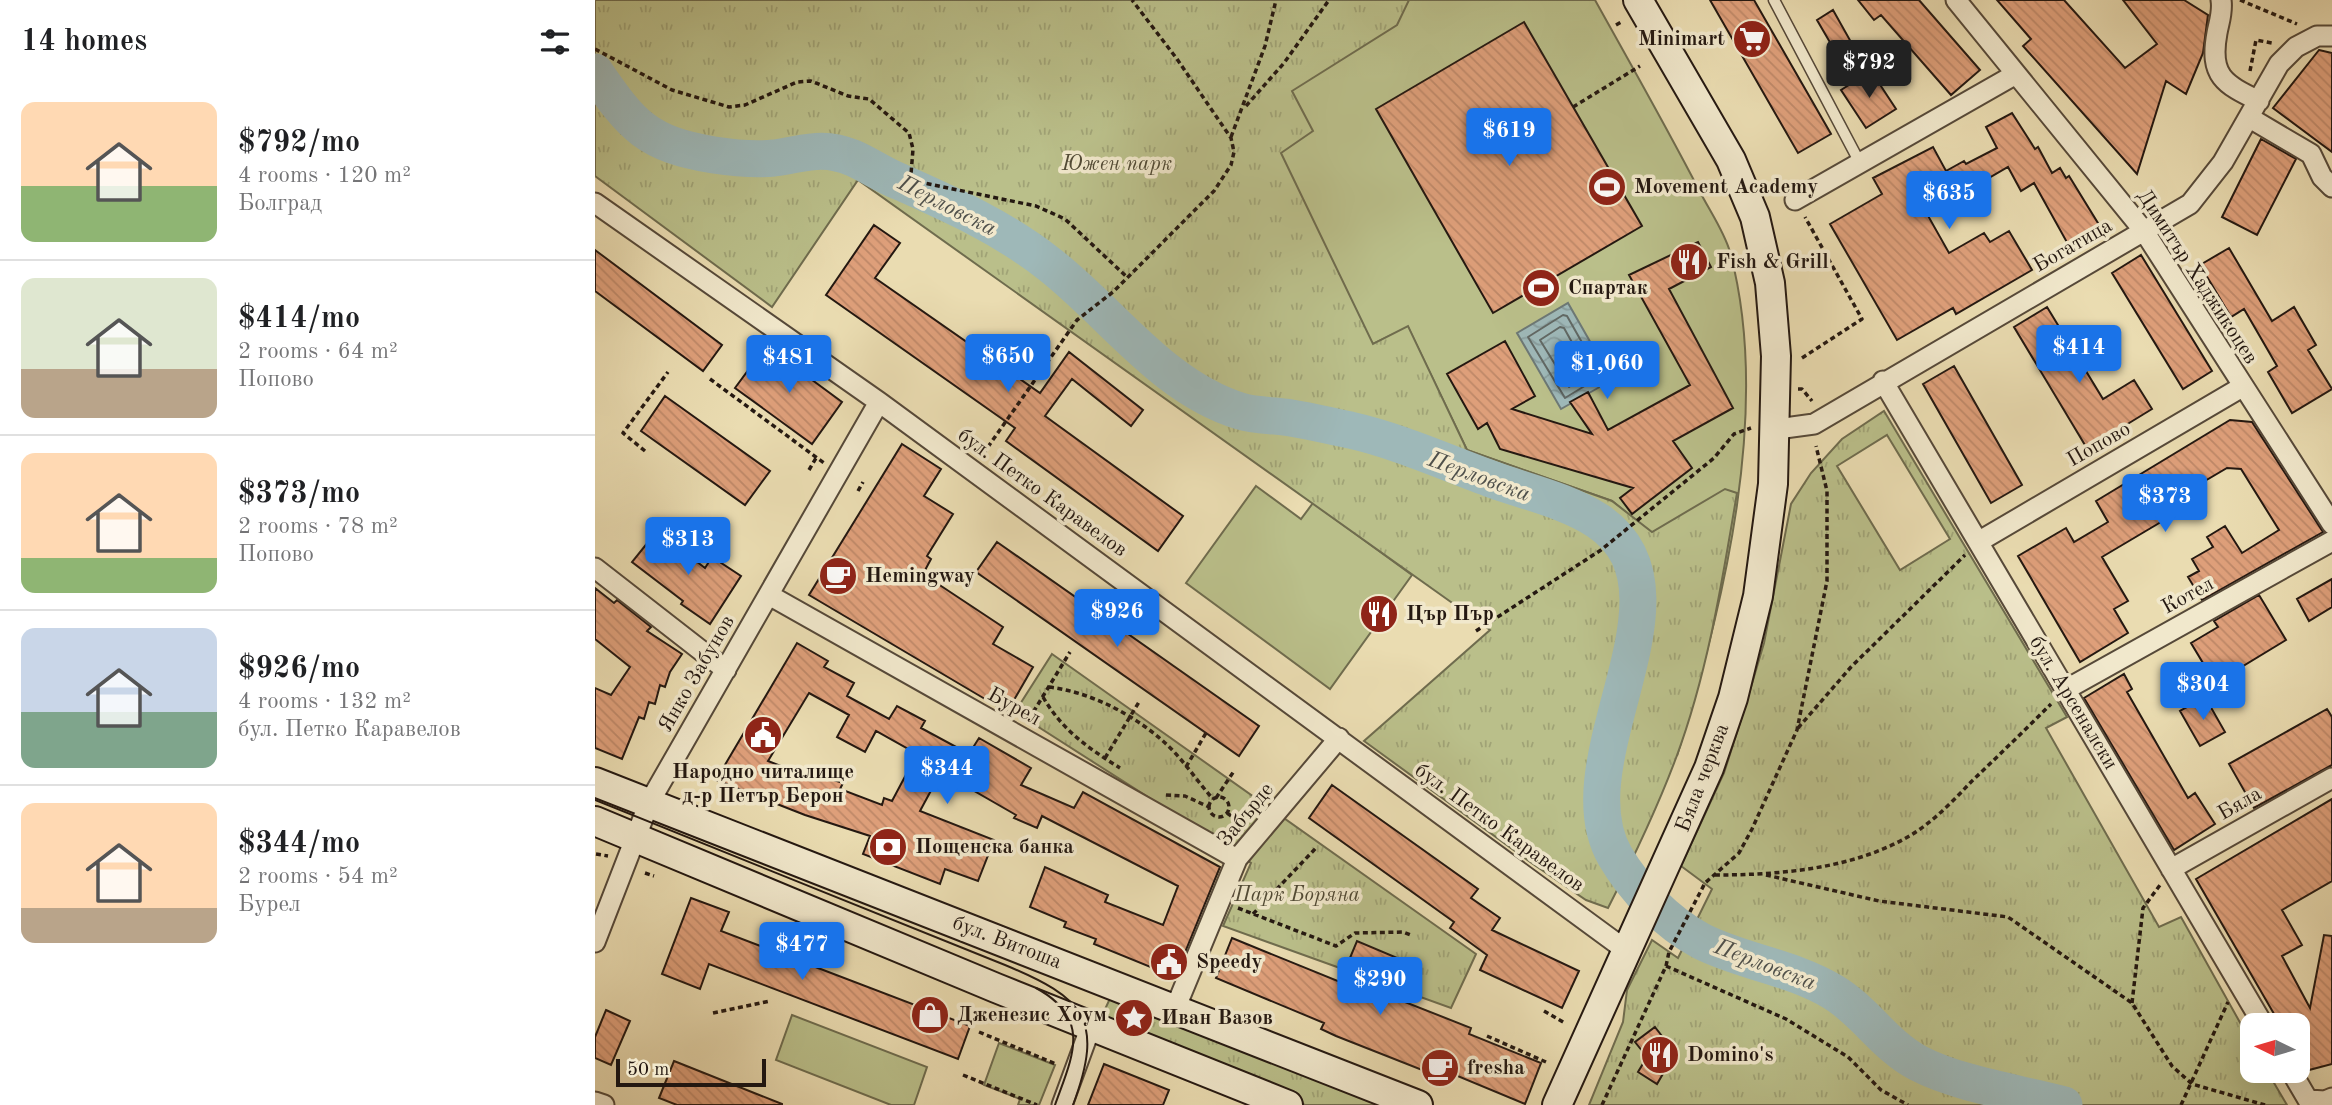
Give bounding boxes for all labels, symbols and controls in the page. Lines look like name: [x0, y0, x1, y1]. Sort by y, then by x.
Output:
supermarket icon: Minimart: [1731, 18, 1773, 60]
icon: filters: [536, 23, 574, 61]
text: 14 homes: [21, 27, 147, 57]
place label: Minimart: [1638, 29, 1725, 50]
pin: $792: [1828, 41, 1910, 100]
text: $792: [1842, 51, 1896, 74]
pin: $619: [1468, 108, 1550, 168]
text: $619: [1482, 119, 1536, 142]
text: $792/mo: [238, 128, 360, 158]
icon: home: [77, 130, 161, 214]
park label: Южен парк: [1061, 154, 1172, 175]
text: 4 rooms · 120 m²: [238, 164, 411, 187]
sports icon: Movement Academy: [1586, 166, 1628, 208]
water label: Перловска: [893, 171, 1000, 241]
pin: $635: [1908, 172, 1990, 231]
place label: Movement Academy: [1634, 177, 1818, 198]
text: $635: [1922, 182, 1976, 205]
street label: Димитър Хаджикоцев: [2133, 186, 2261, 368]
text: Болград: [238, 192, 322, 215]
street label: Богатица: [2030, 215, 2116, 277]
restaurant icon: Fish & Grill: [1668, 241, 1710, 283]
place label: Fish & Grill: [1716, 252, 1829, 273]
sports icon: Спартак: [1520, 267, 1562, 309]
place label: Спартак: [1568, 278, 1648, 299]
text: $414/mo: [238, 304, 360, 334]
icon: home: [77, 306, 161, 390]
pin: $414: [2038, 326, 2120, 385]
pin: $650: [967, 334, 1049, 394]
pin: $481: [748, 336, 830, 395]
text: $414: [2052, 336, 2106, 359]
text: 2 rooms · 64 m²: [238, 340, 398, 363]
pin: $1,060: [1550, 342, 1664, 401]
text: $650: [981, 345, 1035, 368]
text: $481: [762, 346, 816, 369]
text: $1,060: [1570, 352, 1644, 375]
text: Попово: [238, 368, 314, 391]
street label: Попово: [2064, 419, 2134, 471]
street label: бул. Петко Каравелов: [954, 425, 1130, 561]
water label: Перловска: [1424, 448, 1533, 507]
pin: $373: [2124, 475, 2206, 534]
text: $373/mo: [238, 479, 360, 509]
icon: home: [77, 481, 161, 565]
text: $373: [2138, 485, 2192, 508]
text: 2 rooms · 78 m²: [238, 515, 398, 538]
pin: $313: [647, 518, 729, 577]
text: $313: [661, 528, 715, 551]
text: Попово: [238, 543, 314, 566]
cafe icon: Hemingway: [817, 555, 859, 597]
place label: Hemingway: [865, 566, 975, 587]
street label: Котел: [2158, 573, 2218, 619]
pin: $926: [1076, 590, 1158, 649]
restaurant icon: Цър Пър: [1358, 593, 1400, 635]
text: $926: [1090, 600, 1144, 623]
place label: Цър Пър: [1406, 604, 1494, 625]
street label: Янко Забунов: [655, 612, 739, 736]
street label: бул. Арсеналски: [2025, 632, 2121, 774]
text: $926/mo: [238, 654, 360, 684]
icon: home: [77, 656, 161, 740]
pin: $304: [2162, 662, 2244, 722]
text: $304: [2176, 673, 2230, 696]
street label: Бурел: [984, 684, 1044, 730]
text: 4 rooms · 132 m²: [238, 690, 411, 713]
public building icon: Народно читалище д-р Петър Берон: [742, 714, 784, 756]
text: бул. Петко Каравелов: [238, 718, 461, 741]
street label: Бяла черква: [1673, 721, 1733, 835]
pin: $344: [906, 746, 988, 806]
text: $344: [920, 757, 974, 780]
street label: бул. Петко Каравелов: [1411, 760, 1587, 896]
place label: Народно читалище д-р Петър Берон: [672, 762, 854, 807]
street label: Забърде: [1214, 779, 1278, 851]
street label: Бяла: [2215, 783, 2265, 825]
bank icon: Пощенска банка: [867, 826, 909, 868]
text: $344/mo: [238, 829, 360, 859]
icon: home: [77, 831, 161, 915]
place label: Пощенска банка: [915, 837, 1074, 858]
text: 2 rooms · 54 m²: [238, 865, 398, 888]
park label: Парк Боряна: [1233, 885, 1360, 906]
text: Бурел: [238, 893, 301, 916]
street label: бул. Витоша: [949, 913, 1065, 973]
pin: $477: [761, 922, 843, 982]
text: $477: [775, 933, 829, 956]
water label: Перловска: [1710, 935, 1819, 996]
public building icon: Speedy: [1148, 941, 1190, 983]
place label: Speedy: [1196, 952, 1263, 973]
pin: $290: [1339, 958, 1421, 1017]
text: $290: [1353, 968, 1407, 991]
shop icon: Дженезис Хоум: [909, 994, 951, 1036]
place icon: Иван Вазов: [1113, 997, 1155, 1039]
place label: Дженезис Хоум: [957, 1005, 1107, 1026]
place label: Иван Вазов: [1161, 1008, 1273, 1029]
north arrow: [2240, 1013, 2310, 1083]
map controls: [2240, 1013, 2310, 1083]
restaurant icon: Domino's: [1639, 1034, 1681, 1076]
place label: Domino's: [1687, 1045, 1773, 1066]
cafe icon: fresha: [1419, 1047, 1461, 1089]
scale bar: [616, 1056, 767, 1088]
place label: fresha: [1467, 1058, 1525, 1079]
text: 50 m: [627, 1061, 669, 1080]

